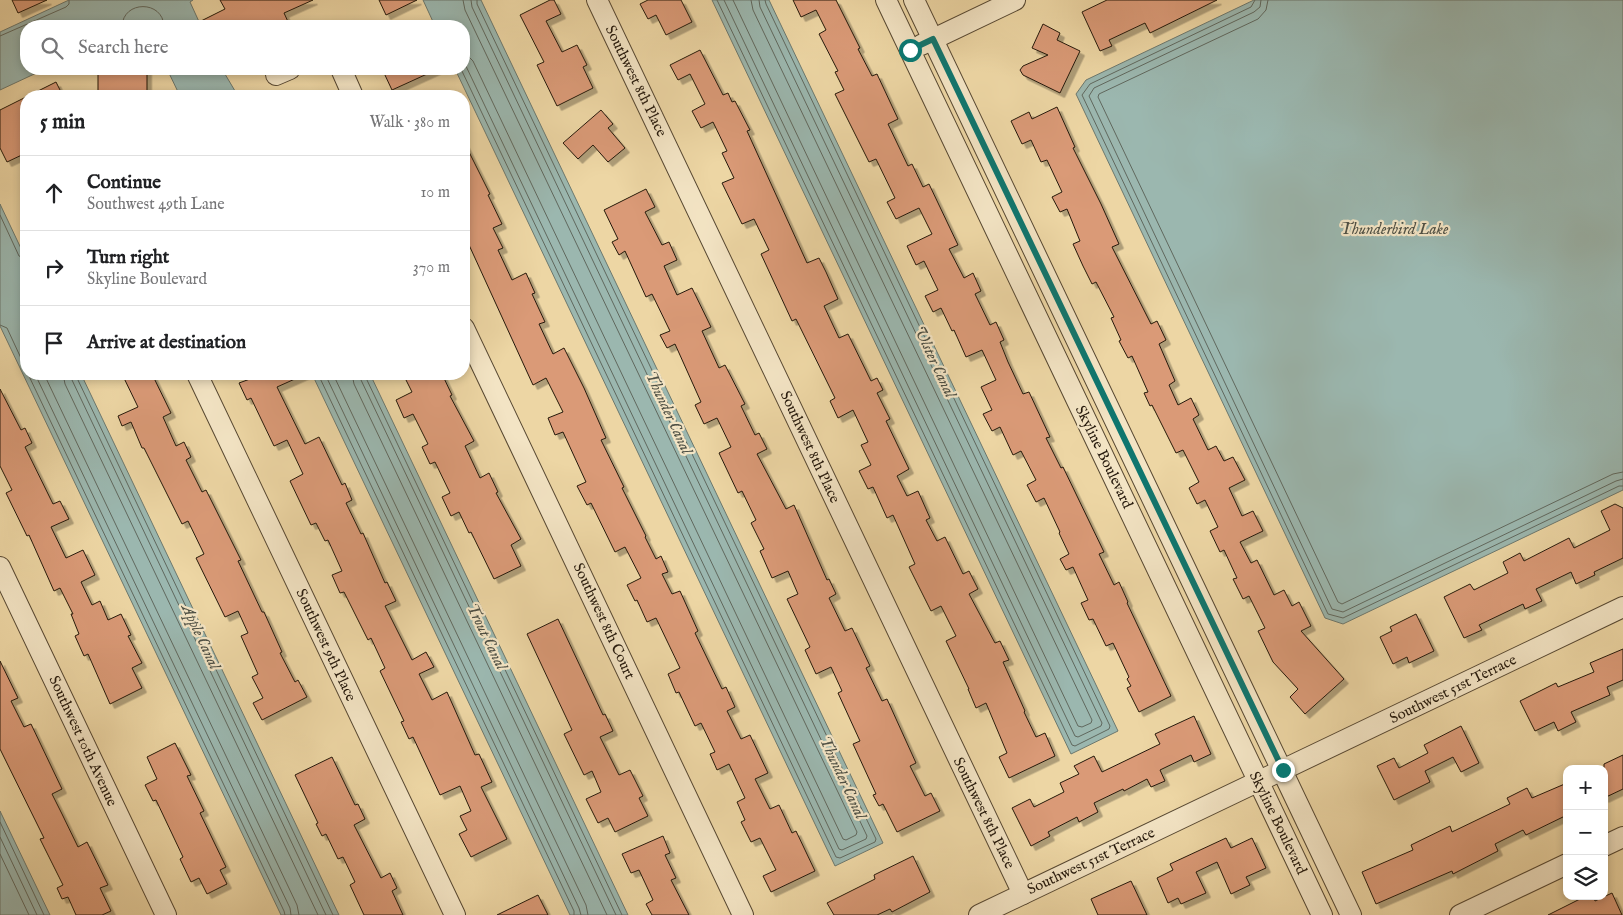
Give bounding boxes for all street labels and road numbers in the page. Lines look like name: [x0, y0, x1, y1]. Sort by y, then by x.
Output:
street label: Southwest 8th Place: [601, 22, 671, 140]
street label: Southwest 8th Place: [776, 388, 844, 506]
street label: Skyline Boulevard: [1071, 402, 1138, 513]
street label: Southwest 8th Court: [569, 560, 639, 682]
street label: Southwest 9th Place: [292, 586, 361, 705]
street label: Southwest 51st Terrace: [1386, 650, 1520, 728]
street label: Southwest 10th Avenue: [44, 673, 122, 809]
street label: Southwest 8th Place: [949, 754, 1019, 872]
street label: Skyline Boulevard: [1245, 768, 1312, 879]
street label: Southwest 51st Terrace: [1024, 823, 1158, 899]

